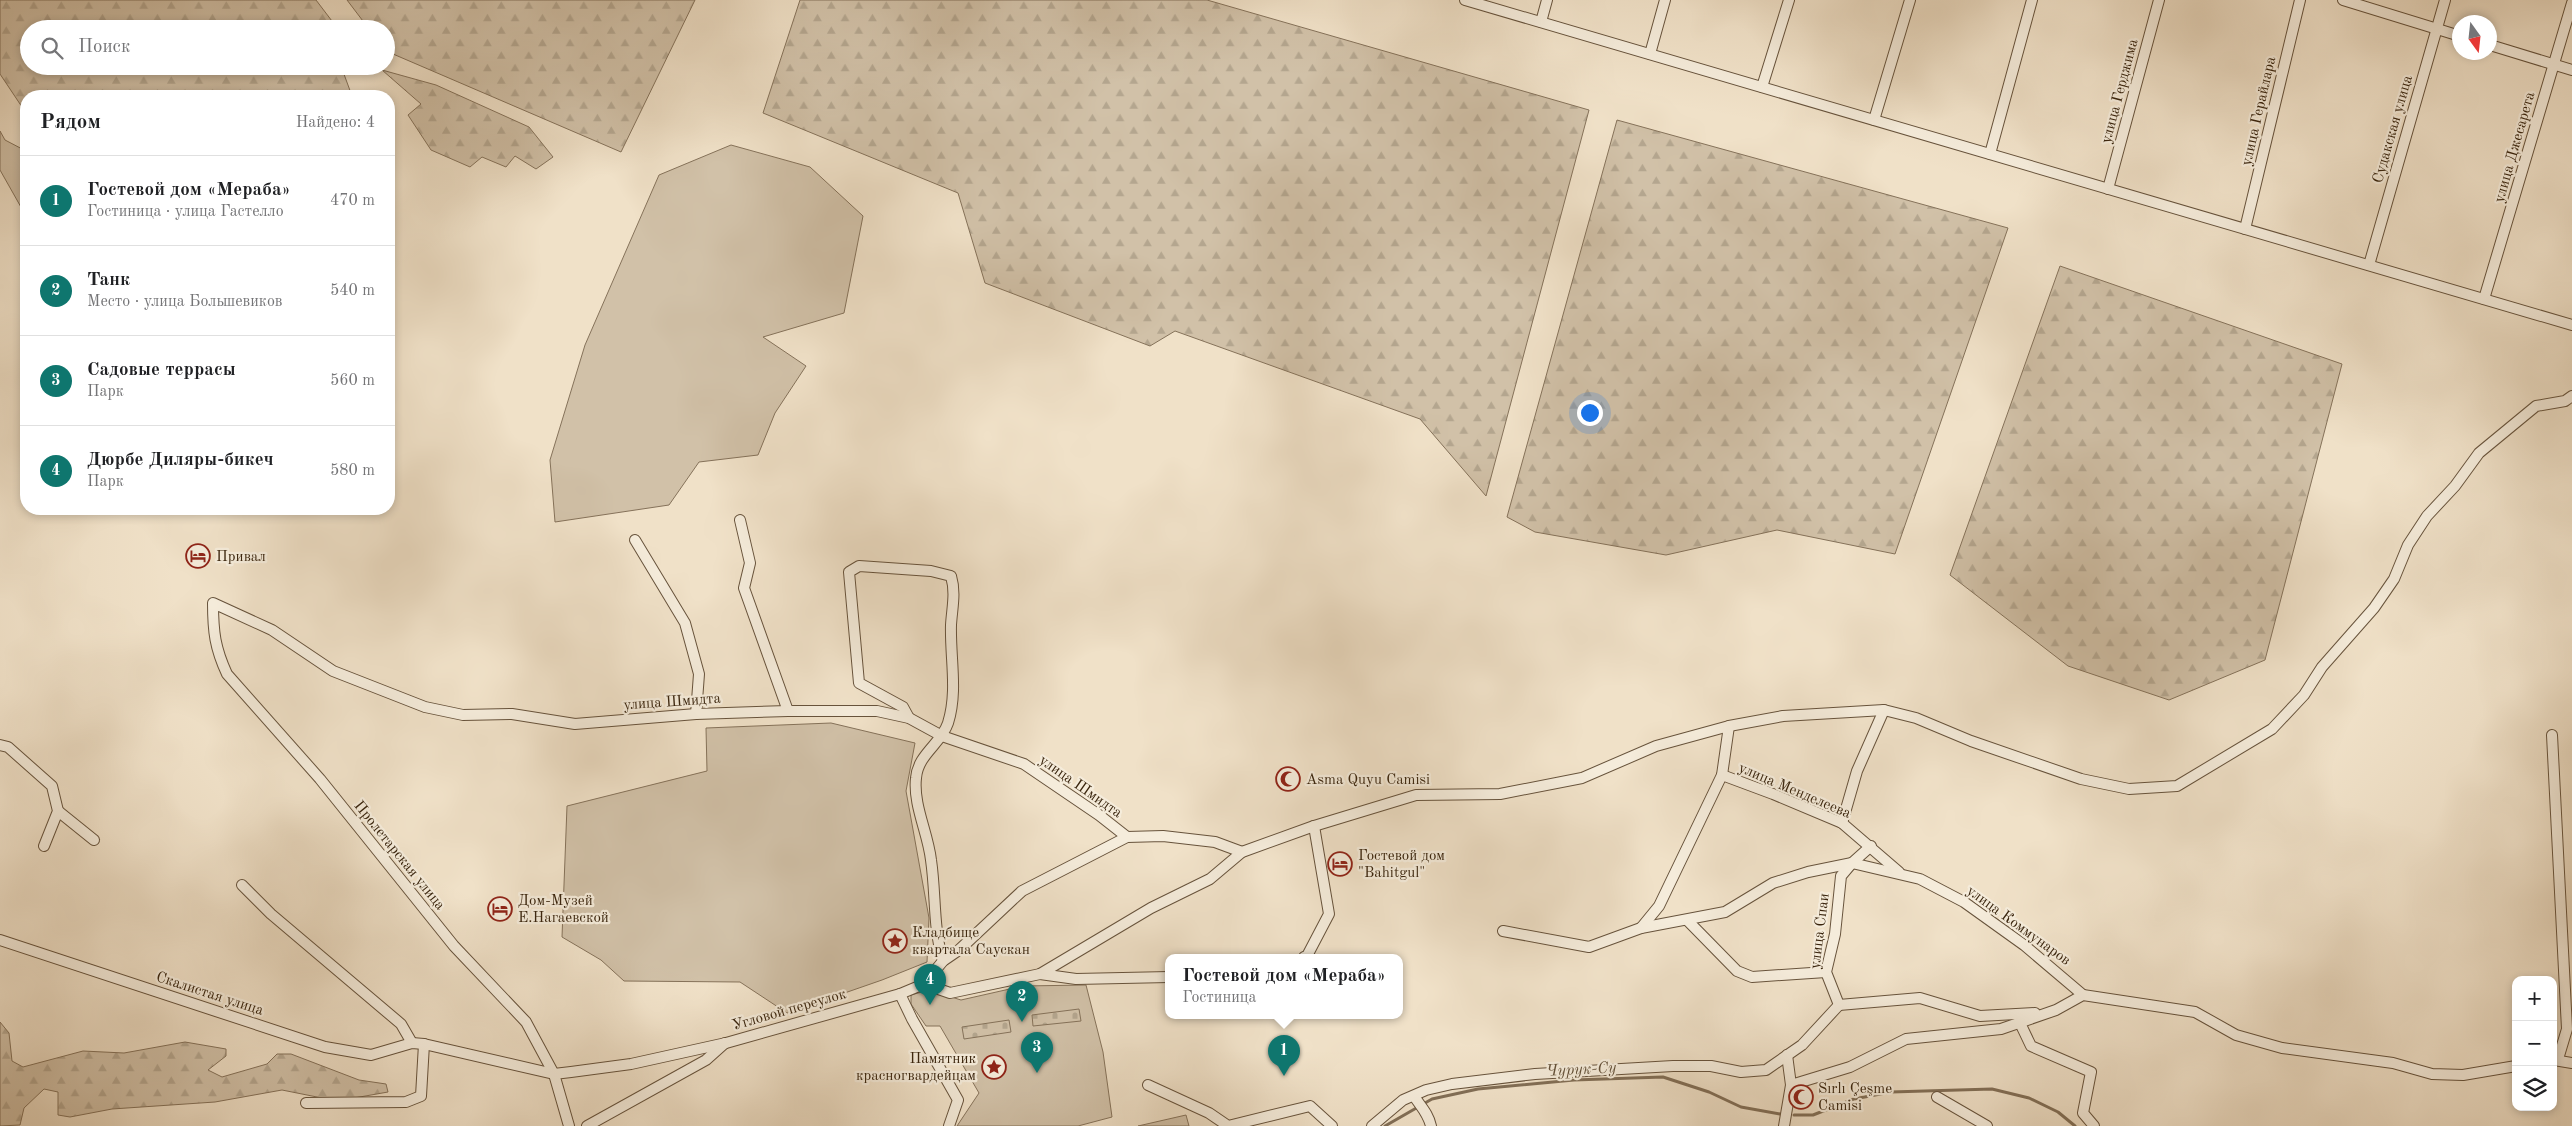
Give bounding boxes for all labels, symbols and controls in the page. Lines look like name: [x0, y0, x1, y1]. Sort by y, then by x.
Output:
north arrow: [2452, 15, 2497, 60]
search box: [20, 20, 395, 75]
icon: search: [38, 34, 66, 62]
street label: улица Герджима: [2099, 37, 2142, 145]
text: Поиск: [78, 38, 130, 57]
street label: улица Герайлара: [2240, 55, 2279, 167]
street label: Судакская улица: [2371, 73, 2416, 185]
street label: улица Джесарета: [2492, 90, 2539, 204]
text: Рядом: [40, 112, 101, 133]
text: Найдено: 4: [296, 115, 375, 131]
text: Гостевой дом «Мераба»: [87, 181, 291, 200]
text: 1: [51, 193, 61, 209]
text: 470 m: [330, 193, 375, 209]
text: Гостиница · улица Гастелло: [87, 204, 284, 220]
text: Танк: [87, 271, 130, 290]
text: 2: [51, 283, 61, 299]
text: 540 m: [330, 283, 375, 299]
text: Место · улица Большевиков: [87, 294, 283, 310]
text: Садовые террасы: [87, 361, 236, 380]
text: 3: [51, 373, 61, 389]
text: 560 m: [330, 373, 375, 389]
text: Парк: [87, 384, 124, 400]
your location: [1577, 400, 1603, 426]
text: Дюрбе Диляры-бикеч: [87, 451, 274, 470]
text: 4: [51, 463, 61, 479]
text: 580 m: [330, 463, 375, 479]
text: Парк: [87, 474, 124, 490]
hotel icon: Привал: [185, 543, 211, 569]
place label: Привал: [216, 550, 266, 565]
street label: улица Шмидта: [623, 692, 722, 713]
street label: улица Шмидта: [1036, 753, 1125, 822]
street label: улица Менделеева: [1736, 761, 1853, 822]
mosque icon: Asma Quyu Camisi: [1275, 766, 1301, 792]
place label: Asma Quyu Camisi: [1306, 773, 1430, 788]
street label: Пролетарская улица: [350, 799, 448, 914]
place label: Гостевой дом "Bahitgul": [1358, 849, 1445, 881]
hotel icon: Гостевой дом "Bahitgul": [1327, 851, 1353, 877]
street label: улица Коммунаров: [1963, 884, 2073, 969]
street label: улица Спаи: [1808, 892, 1833, 970]
place label: Дом-Музей Е.Нагаевской: [518, 894, 609, 926]
hotel icon: Дом-Музей Е.Нагаевской: [487, 896, 513, 922]
place label: Кладбище квартала Саускан: [912, 926, 1030, 958]
place icon: Кладбище квартала Саускан: [882, 928, 908, 954]
popup: [1165, 954, 1403, 1019]
pin: 4: [914, 964, 946, 1005]
text: Гостевой дом «Мераба»: [1182, 967, 1386, 986]
street label: Скалистая улица: [154, 970, 266, 1019]
map controls: [2512, 976, 2557, 1111]
button: +: [2512, 976, 2557, 1021]
pin: 2: [1006, 981, 1038, 1022]
street label: Угловой переулок: [731, 987, 849, 1034]
text: Гостиница: [1182, 990, 1257, 1006]
button: −: [2512, 1021, 2557, 1066]
pin: 3: [1021, 1032, 1053, 1073]
pin: 1: [1268, 1035, 1300, 1076]
place label: Памятник красногвардейцам: [856, 1052, 976, 1084]
place icon: Памятник красногвардейцам: [981, 1054, 1007, 1080]
water label: Чурук-Су: [1546, 1060, 1617, 1080]
button: layers: [2512, 1066, 2557, 1111]
place label: Sırlı Çeşme Camisi: [1818, 1082, 1892, 1114]
mosque icon: Sırlı Çeşme Camisi: [1788, 1084, 1814, 1110]

